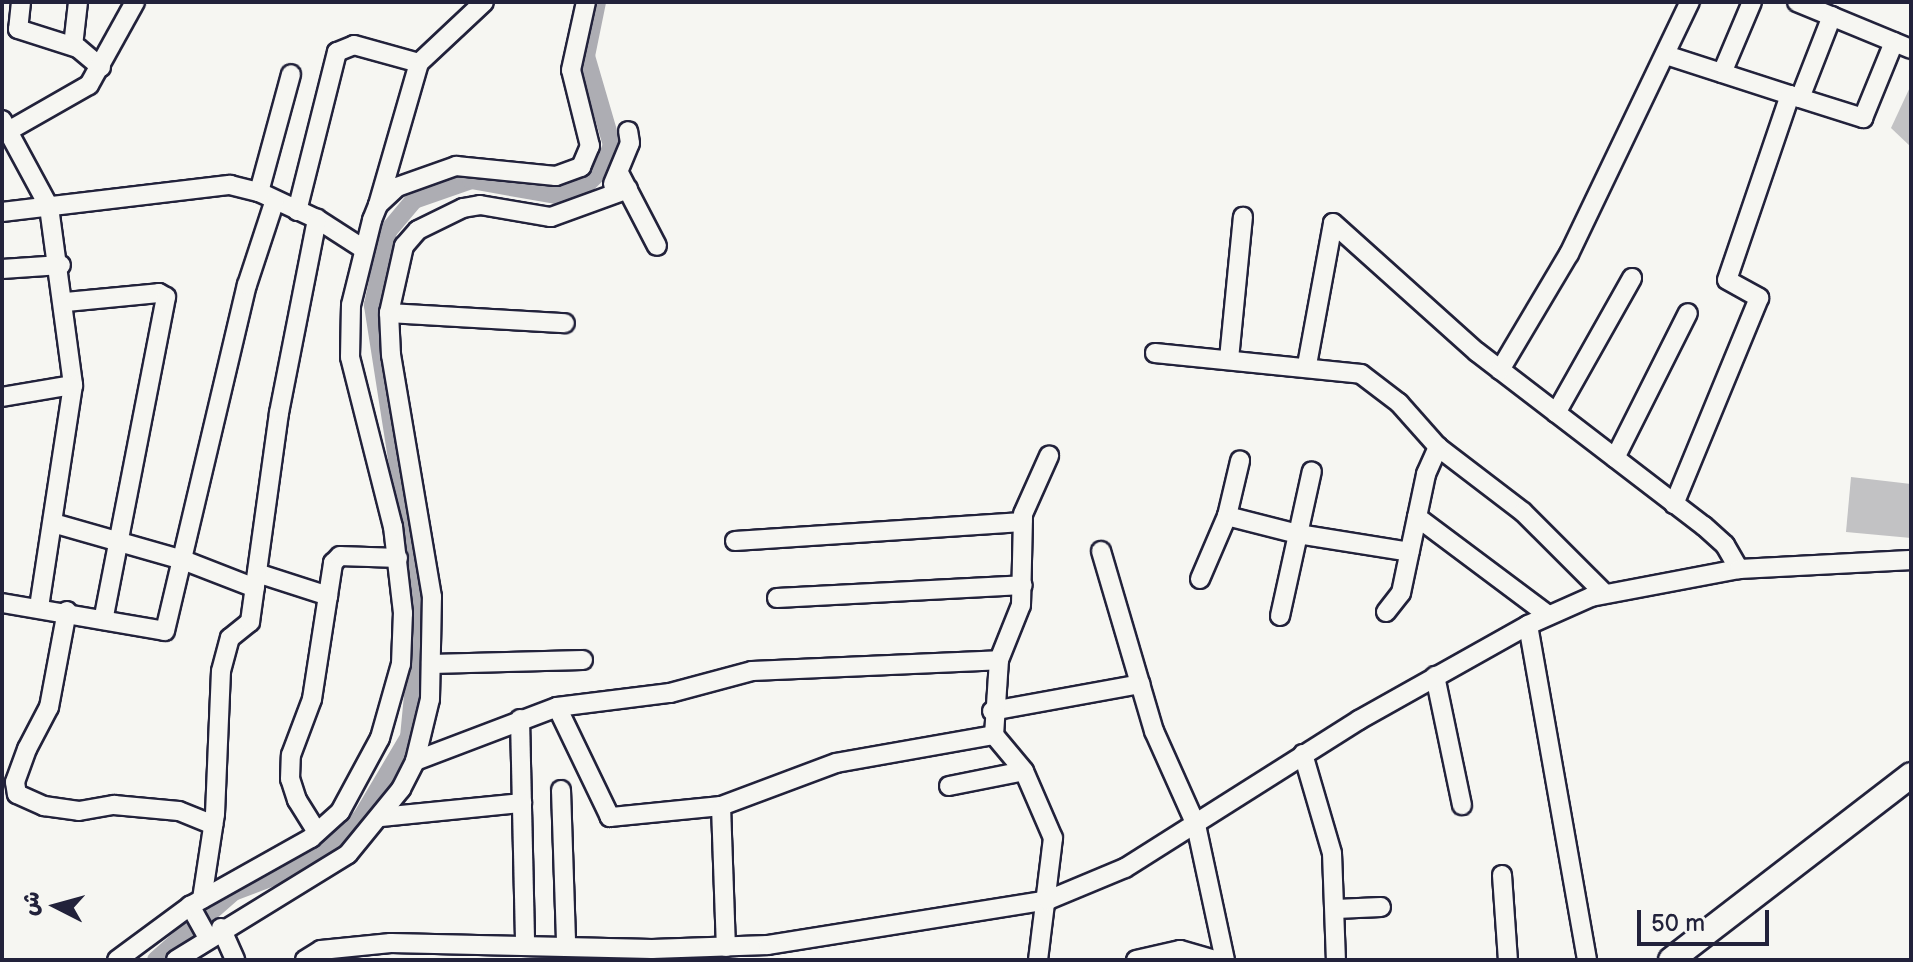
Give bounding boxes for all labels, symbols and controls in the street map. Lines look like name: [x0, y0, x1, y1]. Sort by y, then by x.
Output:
north arrow: [16, 866, 96, 946]
text: ش: [17, 890, 46, 917]
scale bar: [1641, 894, 1773, 944]
text: 50 m: [1651, 909, 1705, 938]

